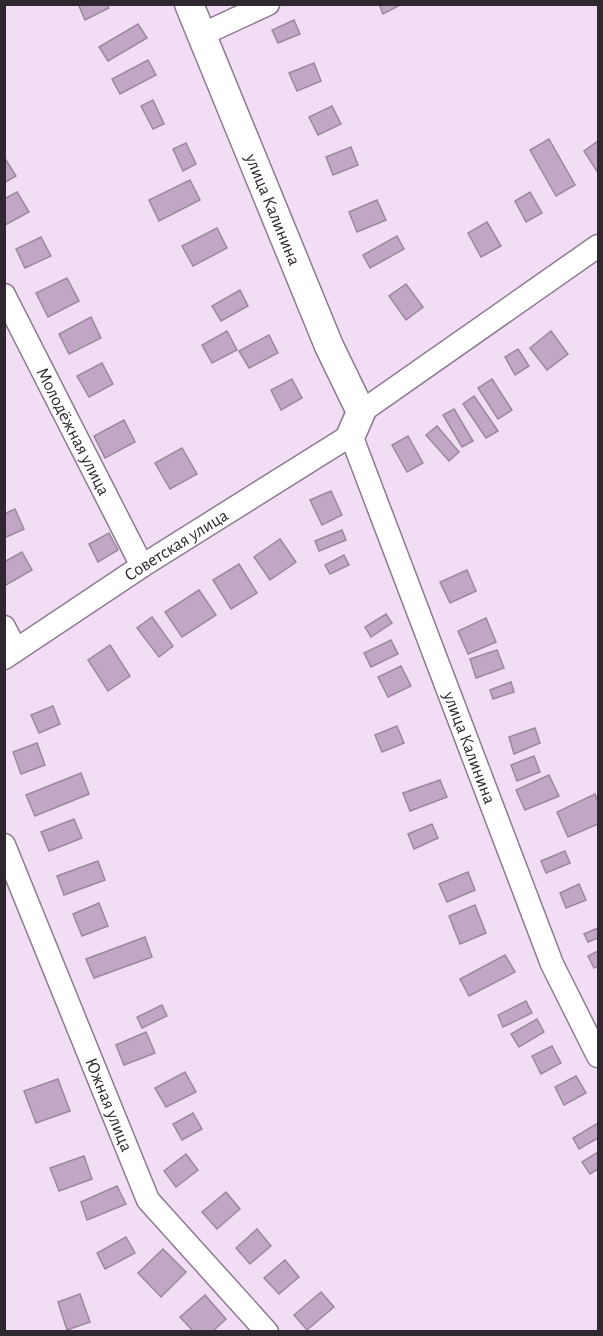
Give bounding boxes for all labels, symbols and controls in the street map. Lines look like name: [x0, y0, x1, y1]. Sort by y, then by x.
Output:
street label: улица Калинина: [241, 151, 303, 268]
street label: Молодёжная улица: [33, 365, 113, 499]
street label: Советская улица: [122, 506, 232, 585]
street label: улица Калинина: [439, 688, 498, 807]
street label: Южная улица: [81, 1055, 135, 1154]

